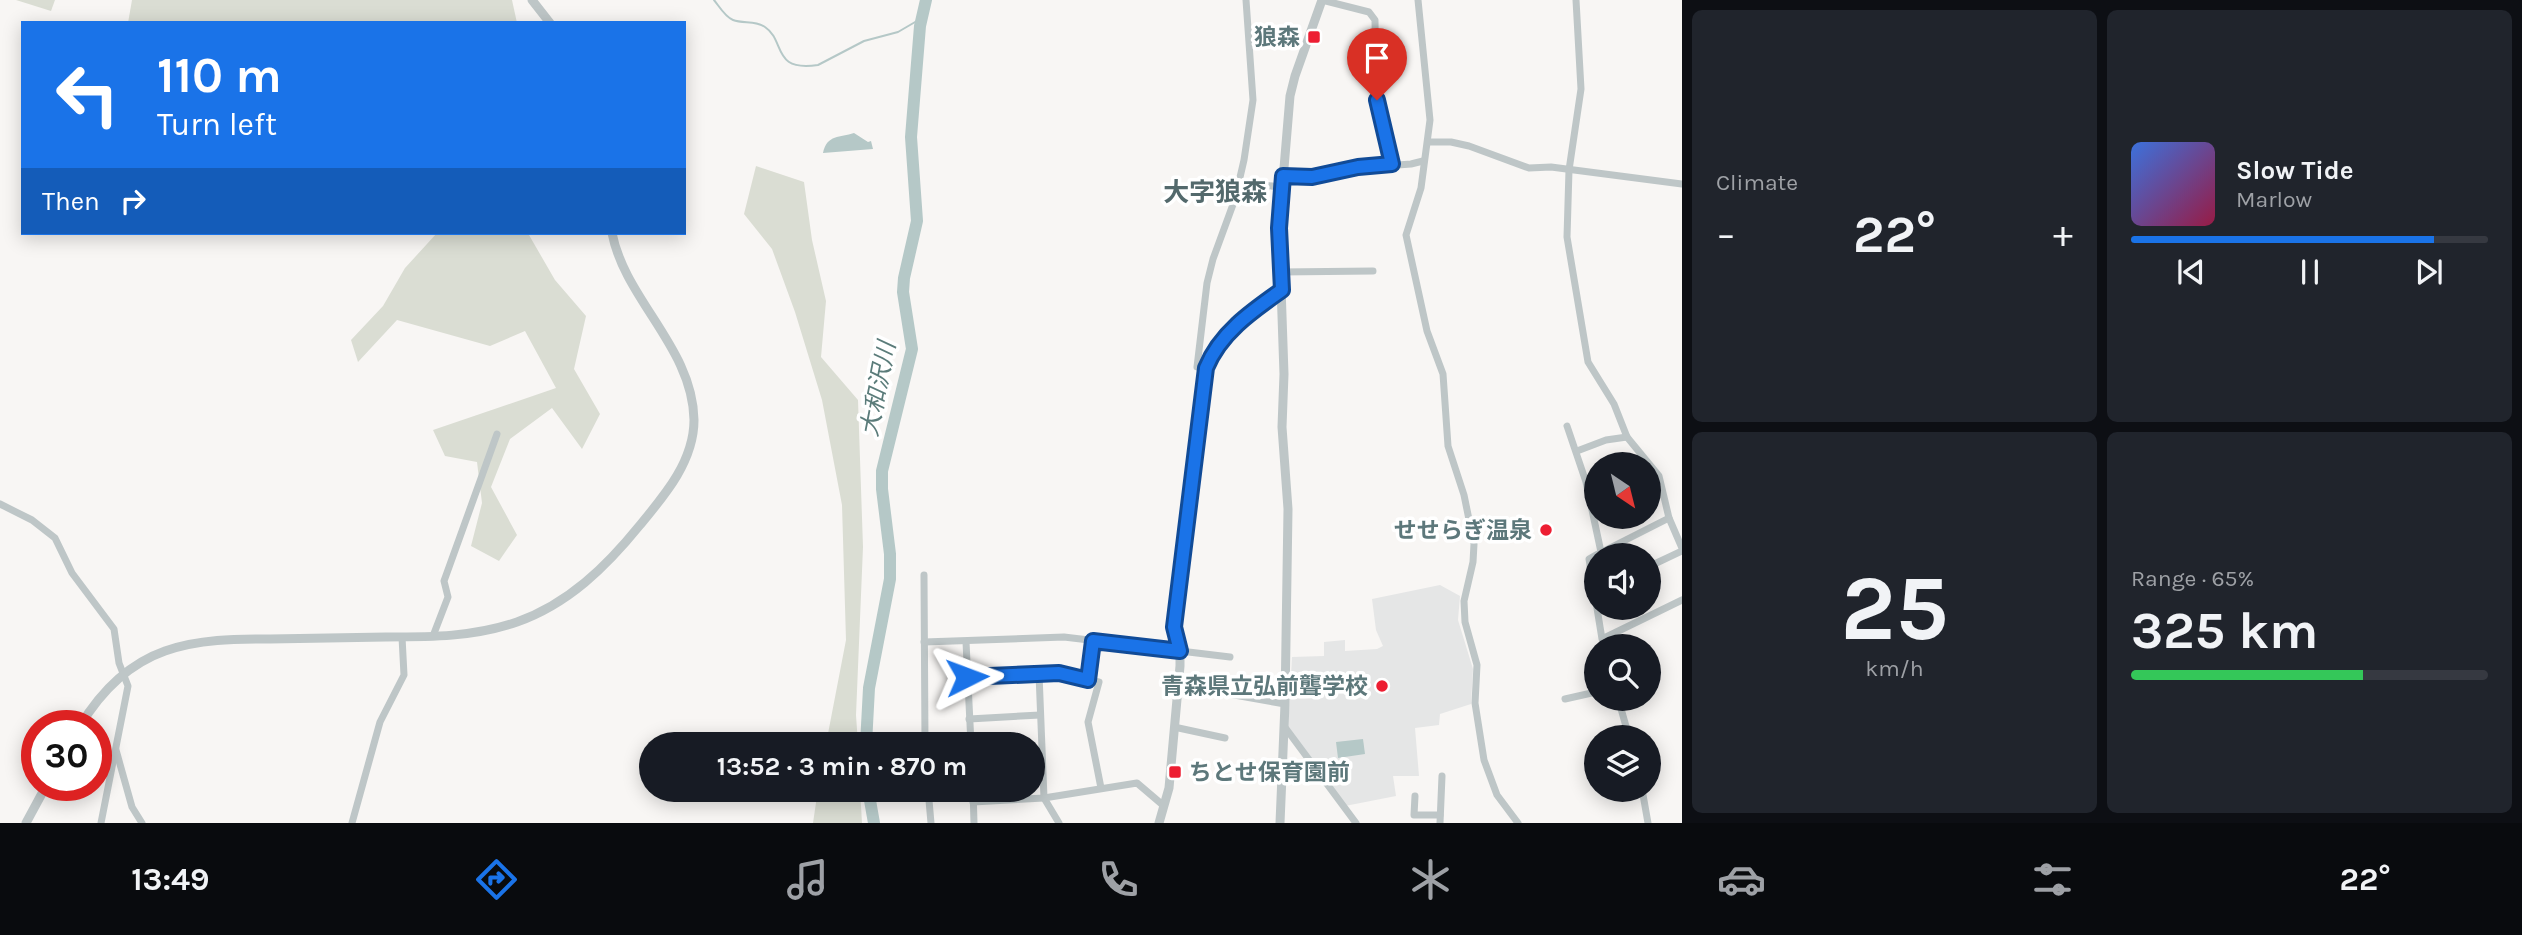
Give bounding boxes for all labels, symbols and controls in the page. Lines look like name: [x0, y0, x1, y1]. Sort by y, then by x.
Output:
place label: 狼森: [1254, 24, 1300, 51]
pin: [1347, 28, 1407, 100]
marker: 狼森: [1306, 29, 1322, 45]
icon: arrive: [1358, 39, 1396, 77]
text: 110 m: [157, 47, 282, 104]
icon: left: [42, 49, 133, 140]
text: Turn left: [157, 106, 277, 143]
text: Slow Tide: [2236, 155, 2354, 186]
text: Climate: [1716, 169, 1798, 196]
district label: 大字狼森: [1163, 177, 1267, 208]
icon: right: [114, 182, 152, 220]
text: Then: [42, 186, 100, 217]
text: Marlow: [2236, 186, 2312, 213]
text: 22°: [1853, 204, 1936, 265]
text: −: [1716, 212, 1736, 257]
text: +: [2053, 212, 2073, 257]
icon: previous: [2172, 253, 2210, 291]
icon: pause: [2291, 253, 2329, 291]
icon: next: [2410, 253, 2448, 291]
water label: 大和沢川: [855, 336, 901, 439]
north arrow: [1584, 452, 1661, 528]
map controls: [1584, 452, 1661, 802]
place label: せせらぎ温泉: [1394, 517, 1532, 544]
marker: せせらぎ温泉: [1538, 522, 1554, 538]
button: sound: [1584, 543, 1661, 620]
text: 25: [1840, 556, 1949, 662]
text: Range · 65%: [2131, 565, 2254, 592]
text: 325 km: [2131, 600, 2318, 661]
button: search: [1584, 634, 1661, 711]
position arrow: [930, 640, 1004, 714]
text: km/h: [1865, 655, 1924, 682]
place label: 青森県立弘前聾学校: [1161, 673, 1368, 700]
marker: 青森県立弘前聾学校: [1374, 678, 1390, 694]
speed limit sign: 30: [21, 710, 112, 801]
button: layers: [1584, 725, 1661, 802]
text: 13:52 · 3 min · 870 m: [717, 751, 967, 782]
place label: ちとせ保育園前: [1189, 759, 1350, 786]
marker: ちとせ保育園前: [1167, 764, 1183, 780]
icon: directions: [472, 855, 521, 904]
icon: music: [783, 855, 832, 904]
icon: phone: [1094, 855, 1143, 904]
icon: climate: [1406, 855, 1455, 904]
icon: car: [1717, 855, 1766, 904]
icon: filters: [2028, 855, 2077, 904]
text: 13:49: [131, 861, 210, 898]
text: 22°: [2340, 861, 2391, 898]

